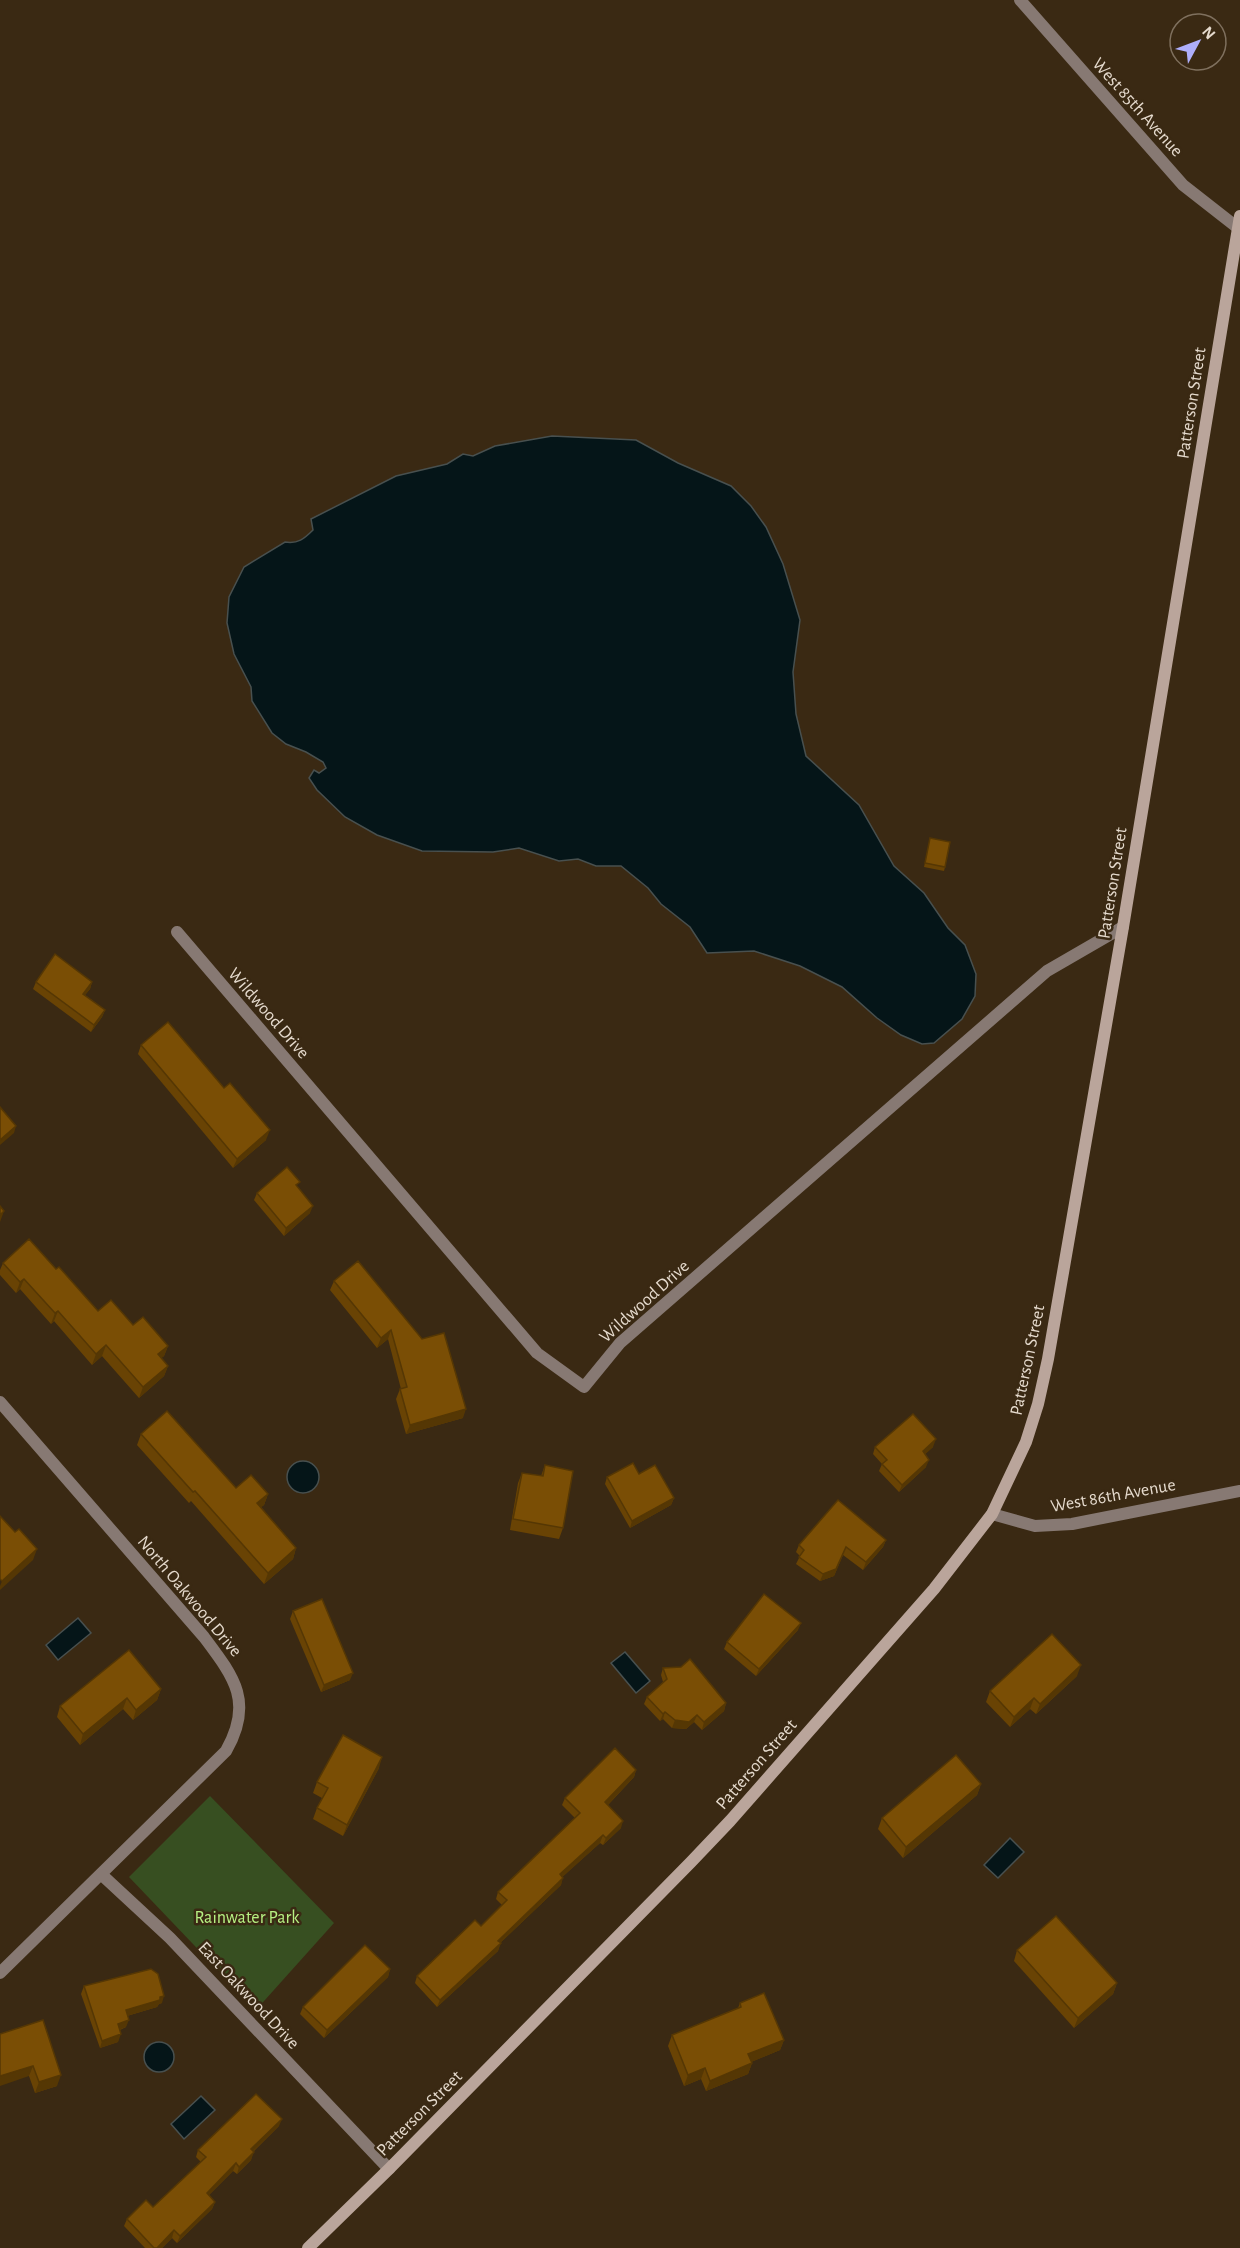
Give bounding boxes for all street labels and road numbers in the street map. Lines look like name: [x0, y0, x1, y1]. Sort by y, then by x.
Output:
street label: West 85th Avenue: [1089, 55, 1186, 160]
street label: Patterson Street: [1174, 346, 1210, 460]
street label: Patterson Street: [1095, 826, 1131, 940]
street label: Wildwood Drive: [224, 965, 312, 1062]
street label: Wildwood Drive: [596, 1257, 693, 1346]
street label: Patterson Street: [1007, 1303, 1049, 1417]
street label: West 86th Avenue: [1049, 1476, 1177, 1516]
street label: North Oakwood Drive: [134, 1533, 245, 1661]
street label: Patterson Street: [713, 1716, 801, 1813]
street label: East Oakwood Drive: [194, 1939, 302, 2053]
street label: Patterson Street: [374, 2067, 466, 2160]

